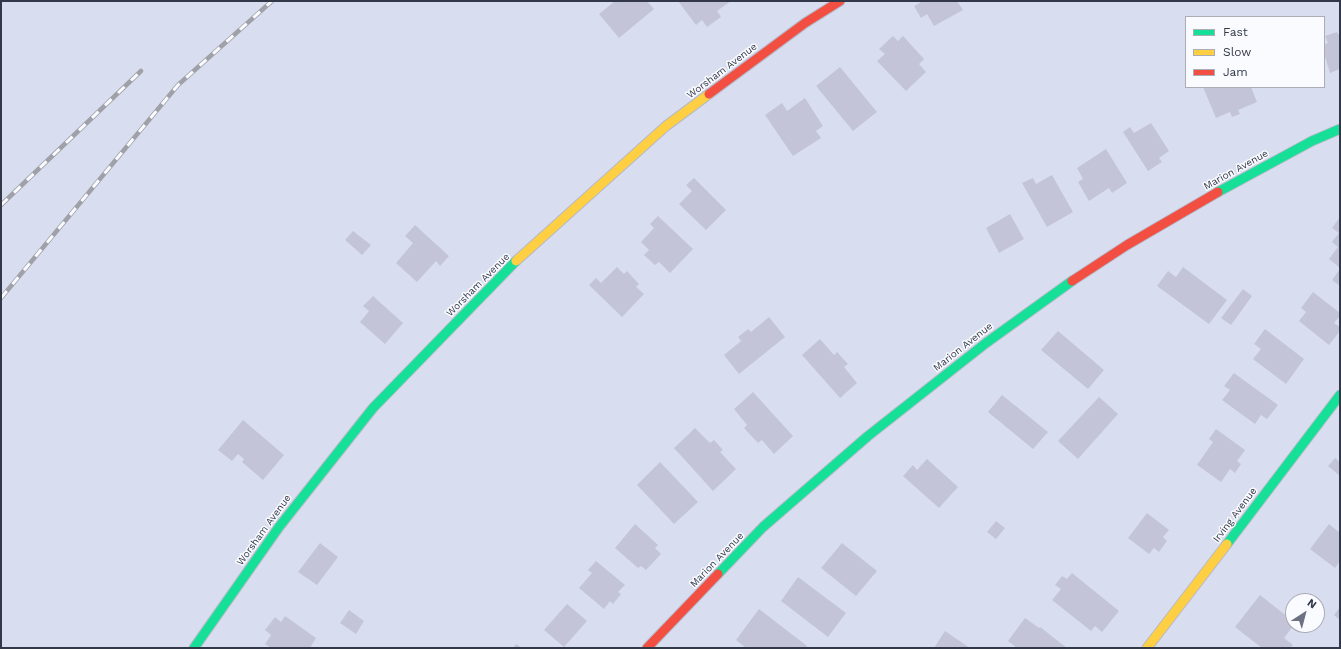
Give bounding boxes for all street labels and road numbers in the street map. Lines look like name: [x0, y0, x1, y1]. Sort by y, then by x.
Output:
street label: Worsham Avenue: [685, 41, 759, 101]
street label: Marion Avenue: [1202, 147, 1270, 193]
street label: Worsham Avenue: [444, 251, 512, 319]
street label: Marion Avenue: [931, 320, 995, 374]
street label: Irving Avenue: [1211, 485, 1259, 545]
street label: Worsham Avenue: [234, 492, 294, 568]
street label: Marion Avenue: [688, 530, 746, 590]

